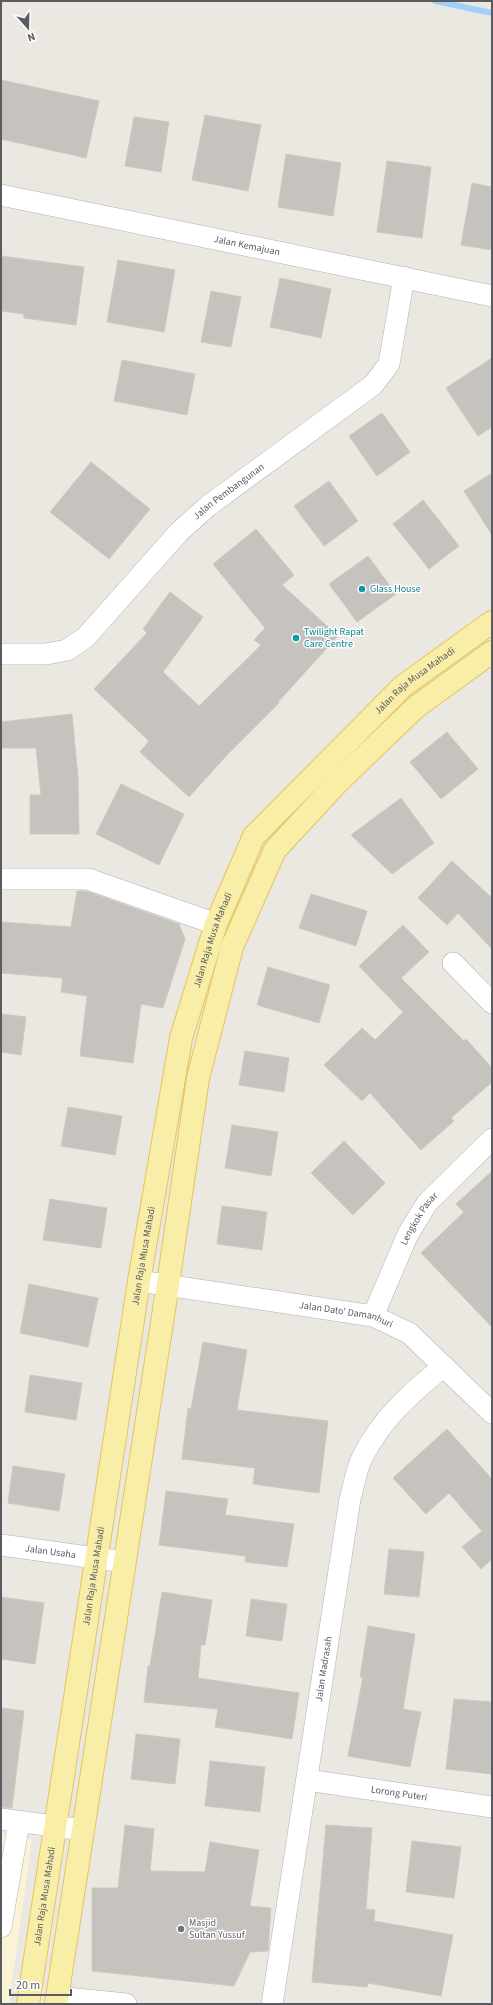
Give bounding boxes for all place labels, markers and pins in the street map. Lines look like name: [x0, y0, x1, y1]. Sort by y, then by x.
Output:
place label: Glass House: [370, 582, 421, 596]
marker: Glass House: [357, 584, 367, 594]
place label: Twilight Rapat Care Centre: [304, 625, 365, 651]
marker: Twilight Rapat Care Centre: [291, 633, 301, 643]
place label: Masjid Sultan Yussuf: [189, 1916, 246, 1942]
marker: Masjid Sultan Yussuf: [176, 1924, 186, 1934]

